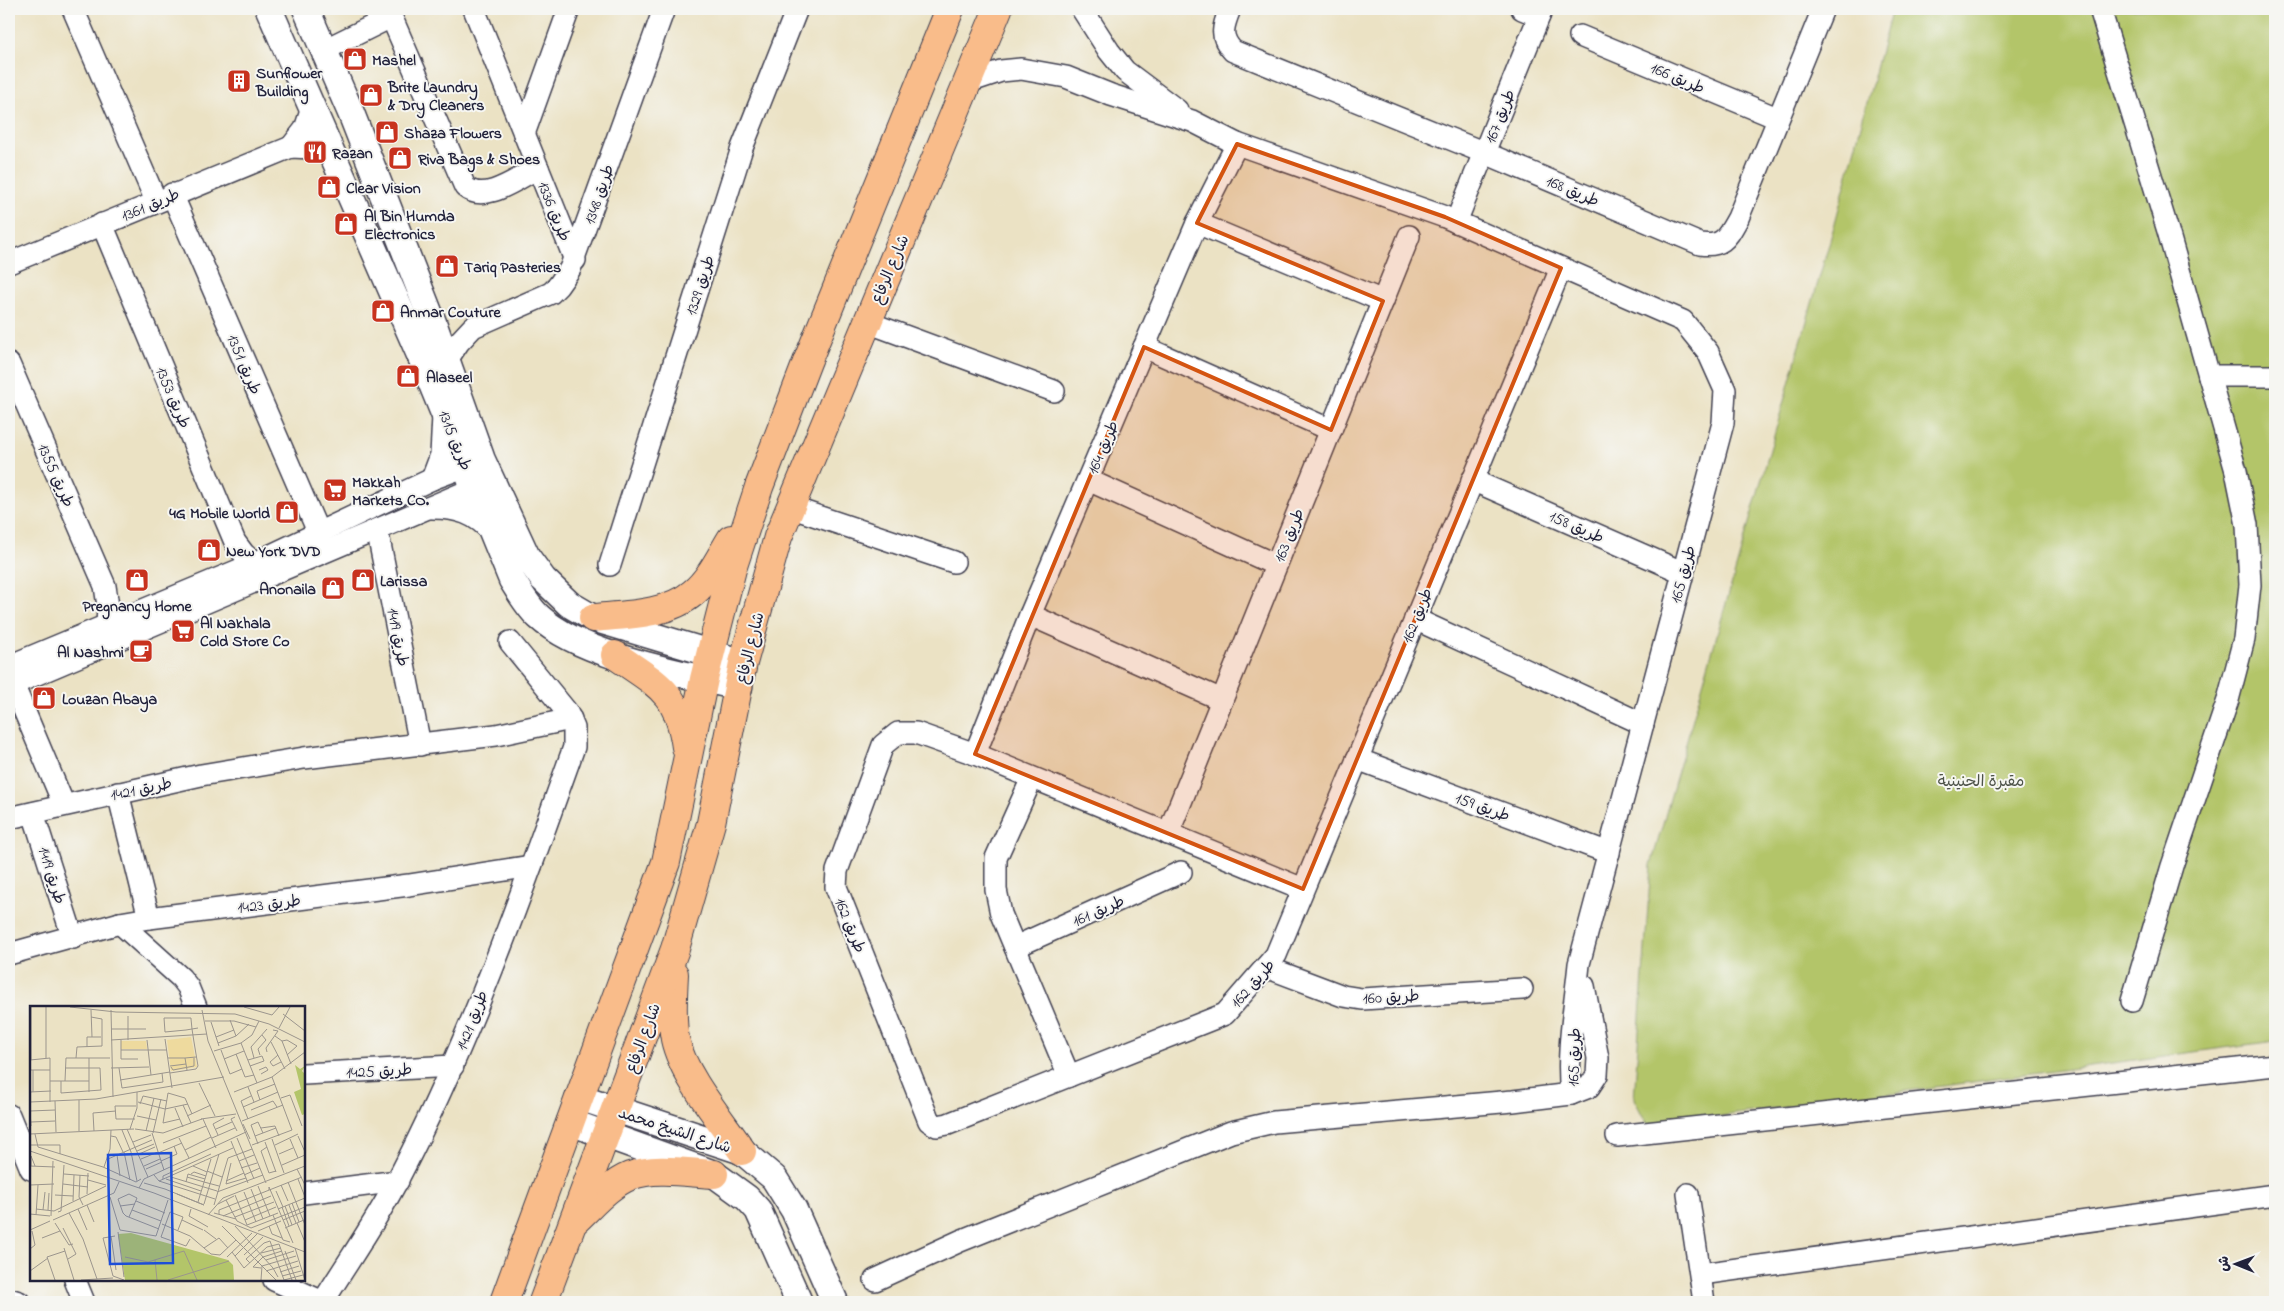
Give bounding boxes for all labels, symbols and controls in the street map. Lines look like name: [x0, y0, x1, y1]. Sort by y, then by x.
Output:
shop icon: Mashel: [342, 46, 368, 72]
place label: Mashel: [372, 49, 416, 73]
street label: طريق 166: [1646, 57, 1708, 101]
place label: Sunflower Building: [255, 62, 323, 105]
building icon: Sunflower Building: [226, 68, 252, 94]
place label: Brite Laundry & Dry Cleaners: [387, 76, 484, 119]
shop icon: Brite Laundry & Dry Cleaners: [358, 82, 384, 108]
street label: طريق 167: [1479, 86, 1523, 147]
shop icon: Shaza Flowers: [374, 119, 400, 145]
place label: Shaza Flowers: [404, 122, 502, 146]
restaurant icon: Razan: [302, 139, 328, 165]
place label: Razan: [331, 142, 373, 166]
shop icon: Riva Bags & Shoes: [387, 145, 413, 171]
place label: Riva Bags & Shoes: [417, 148, 540, 173]
street label: طريق 1348: [578, 161, 621, 228]
street label: طريق 168: [1542, 170, 1603, 214]
shop icon: Clear Vision: [316, 174, 342, 200]
place label: Clear Vision: [346, 177, 421, 201]
street label: طريق 1336: [530, 178, 576, 245]
street label: طريق 1361: [118, 183, 184, 229]
place label: Al Bin Humda Electronics: [364, 205, 455, 247]
shop icon: Al Bin Humda Electronics: [333, 211, 359, 237]
street label: شارع الرفاع: [865, 231, 916, 308]
street label: طريق 1329: [680, 252, 722, 319]
shop icon: Tariq Pasteries: [434, 253, 460, 279]
place label: Tariq Pasteries: [464, 256, 561, 280]
shop icon: Anmar Couture: [370, 298, 396, 324]
place label: Anmar Couture: [400, 301, 501, 325]
street label: طريق 1351: [220, 331, 267, 399]
street label: طريق 1353: [148, 363, 196, 432]
shop icon: Alaseel: [395, 363, 421, 389]
place label: Alaseel: [426, 366, 473, 390]
street label: طريق 1315: [431, 407, 477, 475]
street label: طريق 164: [1082, 417, 1126, 478]
street label: طريق 1355: [30, 440, 80, 512]
place label: Makkah Markets CO.: [352, 471, 430, 513]
supermarket icon: Makkah Markets CO.: [322, 477, 348, 503]
shop icon: 4G Mobile World: [274, 499, 300, 525]
place label: 4G Mobile World: [168, 502, 270, 526]
street label: طريق 163: [1268, 505, 1312, 566]
street label: طريق 158: [1545, 505, 1607, 551]
shop icon: New York DVD: [196, 537, 222, 563]
place label: New York DVD: [226, 540, 321, 564]
street label: طريق 165: [1665, 543, 1703, 606]
shop icon: Pregnancy Home: [124, 567, 150, 593]
shop icon: Larissa: [350, 567, 376, 593]
place label: Larissa: [380, 570, 428, 594]
shop icon: Anonaila: [320, 575, 346, 601]
place label: Anonaila: [259, 578, 316, 602]
street label: طريق 162: [1396, 585, 1440, 647]
place label: Pregnancy Home: [82, 595, 192, 620]
street label: طريق 1419: [380, 606, 414, 669]
street label: شارع الرفاع: [730, 610, 771, 687]
place label: Al Nakhala Cold Store Co: [200, 612, 290, 654]
supermarket icon: Al Nakhala Cold Store Co: [170, 618, 196, 644]
cafe icon: Al Nashmi: [128, 638, 154, 664]
place label: Al Nashmi: [57, 641, 124, 665]
shop icon: Louzan Abaya: [31, 685, 57, 711]
place label: Louzan Abaya: [62, 688, 157, 713]
park label: مقبرة الحنينية: [1938, 770, 2024, 794]
street label: طريق 1421: [108, 772, 174, 808]
street label: طريق 159: [1452, 787, 1513, 829]
street label: طريق 1419: [31, 844, 71, 907]
street label: طريق 1423: [236, 889, 302, 921]
street label: طريق 161: [1069, 890, 1129, 934]
street label: طريق 162: [827, 895, 871, 957]
street label: طريق 162: [1226, 955, 1281, 1014]
street label: طريق 160: [1362, 985, 1420, 1011]
street label: طريق 1421: [450, 987, 495, 1054]
street label: شارع الرفاع: [620, 1000, 668, 1077]
inset map: [30, 1006, 305, 1281]
street label: طريق 165: [1562, 1027, 1588, 1087]
street label: طريق 1425: [345, 1058, 413, 1086]
street label: شارع الشيخ محمد: [615, 1101, 734, 1160]
north arrow: [2212, 1238, 2262, 1288]
text: ش: [2214, 1256, 2235, 1272]

